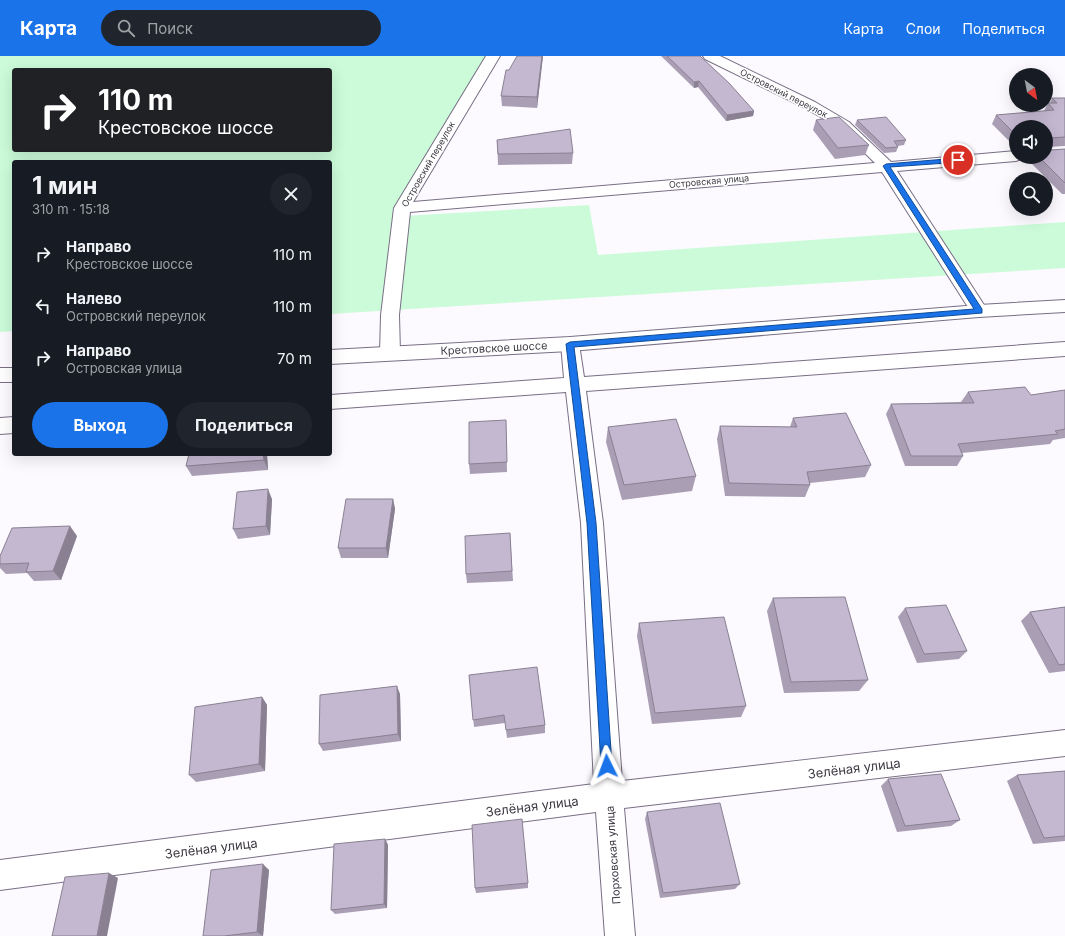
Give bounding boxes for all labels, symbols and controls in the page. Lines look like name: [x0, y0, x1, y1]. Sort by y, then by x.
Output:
search box: [101, 10, 381, 46]
text: Карта: [20, 17, 77, 40]
icon: search: [115, 17, 137, 39]
text: Поиск: [147, 19, 193, 38]
text: Карта: [843, 20, 884, 37]
text: Слои: [906, 20, 941, 37]
text: Поделиться: [963, 20, 1045, 37]
street label: Островский переулок: [738, 66, 830, 120]
north arrow: [1009, 68, 1053, 112]
map controls: [1009, 68, 1053, 216]
text: 110 m: [98, 83, 173, 117]
icon: right: [32, 84, 84, 136]
text: Крестовское шоссе: [98, 117, 274, 138]
street label: Островский переулок: [399, 119, 457, 209]
button: sound: [1009, 120, 1053, 164]
pin: [941, 143, 975, 177]
icon: arrive: [947, 149, 969, 171]
text: 1 мин: [32, 171, 97, 200]
street label: Островская улица: [668, 172, 750, 190]
button: search: [1009, 172, 1053, 216]
button: close: [270, 173, 312, 215]
text: 310 m · 15:18: [32, 201, 110, 217]
text: Направо: [66, 237, 131, 256]
icon: right: [32, 243, 54, 265]
text: 110 m: [273, 245, 312, 264]
text: Крестовское шоссе: [66, 256, 193, 272]
text: Налево: [66, 289, 122, 308]
icon: left: [32, 295, 54, 317]
text: 110 m: [273, 297, 312, 316]
text: Островский переулок: [66, 308, 206, 324]
street label: Крестовское шоссе: [440, 338, 548, 358]
text: Направо: [66, 341, 131, 360]
icon: right: [32, 347, 54, 369]
text: 70 m: [277, 349, 312, 368]
text: Островская улица: [66, 360, 182, 376]
button: Выход: [32, 402, 168, 448]
button: Поделиться: [176, 402, 312, 448]
position arrow: [586, 745, 628, 787]
street label: Зелёная улица: [807, 754, 901, 782]
street label: Зелёная улица: [485, 792, 579, 820]
street label: Порховская улица: [603, 805, 623, 905]
street label: Зелёная улица: [164, 834, 258, 862]

